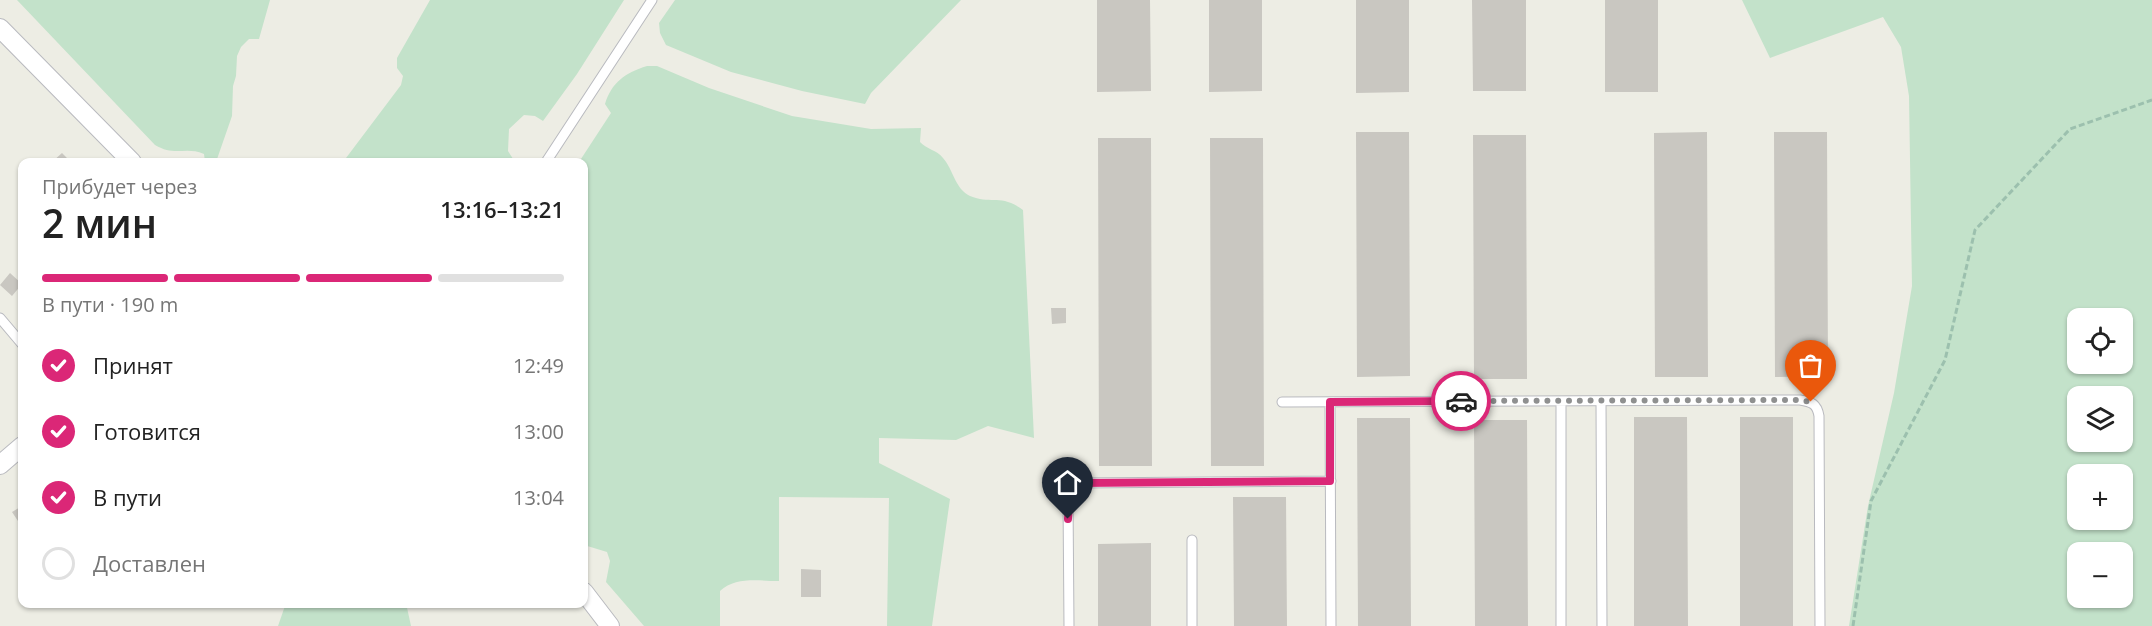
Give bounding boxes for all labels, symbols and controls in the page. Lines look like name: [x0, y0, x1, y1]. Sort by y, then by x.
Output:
text: Прибудет через: [42, 173, 197, 200]
text: 13:16–13:21: [440, 194, 564, 224]
text: 2 мин: [42, 196, 157, 249]
text: В пути · 190 m: [42, 291, 178, 318]
map controls: [2067, 308, 2133, 608]
button: locate: [2067, 308, 2133, 374]
pin: [1785, 340, 1836, 402]
icon: check: [42, 349, 75, 382]
icon: bag: [1794, 349, 1827, 382]
text: Принят: [93, 350, 173, 380]
text: 12:49: [513, 352, 564, 379]
courier: [1431, 371, 1491, 431]
icon: car: [1445, 385, 1478, 418]
button: layers: [2067, 386, 2133, 452]
icon: check: [42, 415, 75, 448]
text: Готовится: [93, 416, 201, 446]
text: 13:00: [513, 418, 564, 445]
pin: [1042, 457, 1093, 519]
button: +: [2067, 464, 2133, 530]
icon: home: [1051, 466, 1084, 499]
icon: check: [42, 481, 75, 514]
text: В пути: [93, 482, 162, 512]
text: 13:04: [513, 484, 564, 511]
button: −: [2067, 542, 2133, 608]
text: Доставлен: [93, 548, 206, 578]

